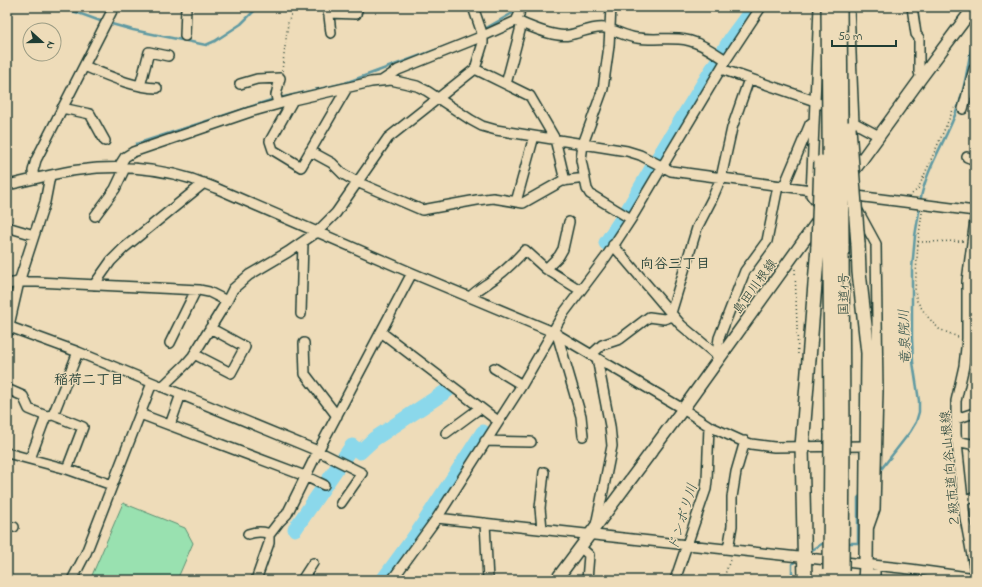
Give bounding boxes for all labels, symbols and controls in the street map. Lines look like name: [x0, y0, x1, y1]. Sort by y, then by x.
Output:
north arrow: [22, 22, 62, 62]
scale bar: [832, 22, 896, 48]
text: 50 m: [838, 28, 862, 46]
text: N: [42, 39, 59, 52]
district label: 向谷三丁目: [640, 254, 710, 275]
street label: 島田川根線: [728, 254, 783, 319]
street label: 国道1号: [835, 272, 854, 316]
water label: 竜泉院川: [894, 309, 917, 365]
district label: 稲荷二丁目: [54, 370, 124, 391]
street label: ２級市道向谷山根線: [936, 409, 965, 528]
water label: ドンボリ川: [663, 481, 704, 554]

